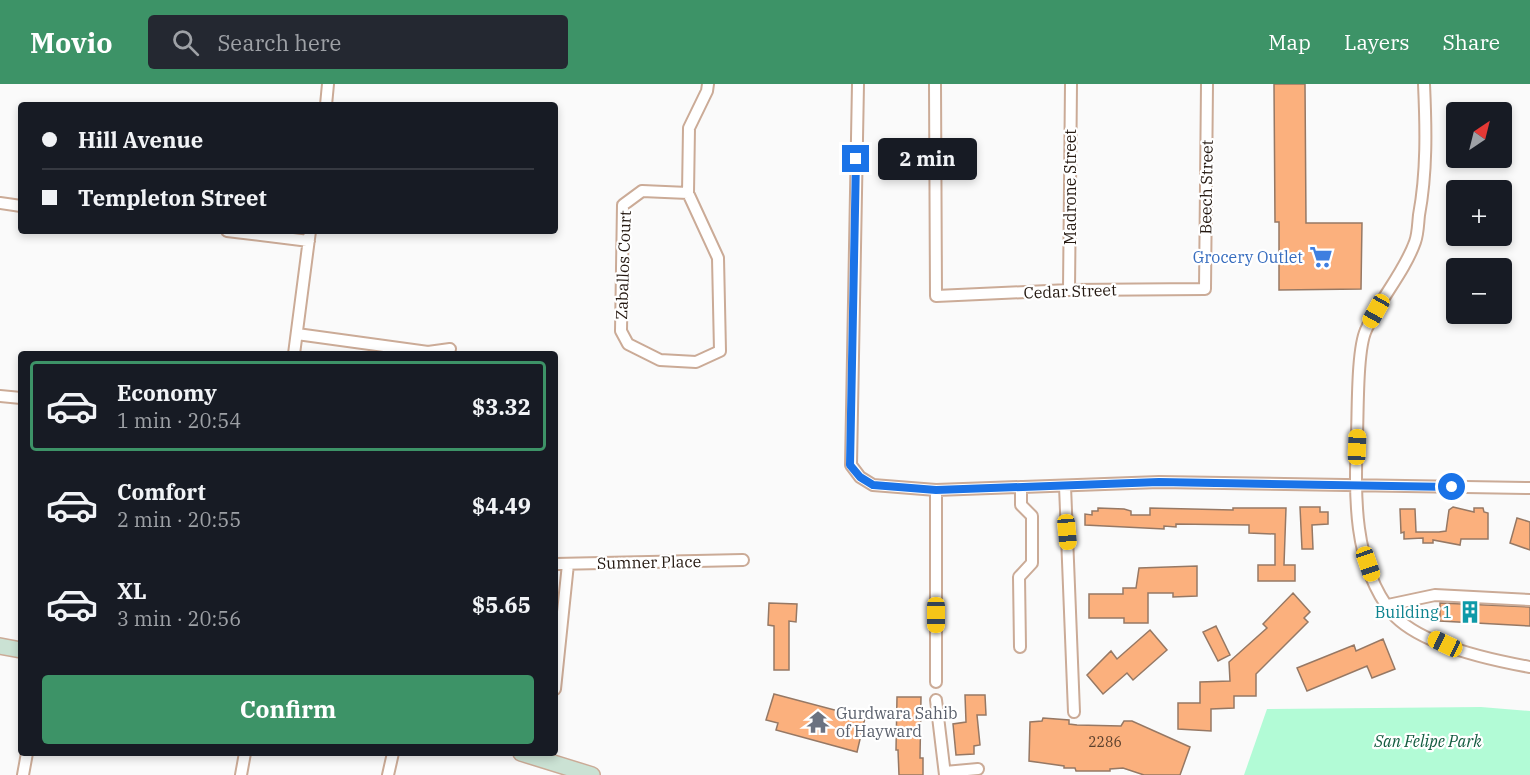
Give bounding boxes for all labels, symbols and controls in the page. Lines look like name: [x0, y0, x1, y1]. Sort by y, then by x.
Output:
search box: [148, 15, 568, 69]
text: Movio: [30, 24, 112, 61]
icon: search: [169, 26, 202, 59]
text: Search here: [217, 28, 341, 57]
text: Map: [1268, 28, 1311, 56]
text: Layers: [1344, 28, 1410, 56]
text: Share: [1443, 28, 1500, 56]
north arrow: [1446, 102, 1512, 168]
map controls: [1446, 102, 1512, 324]
text: Hill Avenue: [78, 125, 203, 154]
street label: Madrone Street: [1060, 129, 1080, 245]
callout: 2 min: [877, 138, 976, 180]
street label: Beech Street: [1195, 139, 1217, 235]
route end: [842, 145, 869, 172]
text: 2 min: [900, 145, 956, 172]
button: +: [1446, 180, 1512, 246]
text: Templeton Street: [78, 183, 267, 212]
street label: Zaballos Court: [611, 210, 635, 320]
supermarket icon: Grocery Outlet: [1308, 244, 1334, 270]
place label: Grocery Outlet: [1193, 247, 1303, 267]
button: −: [1446, 258, 1512, 324]
street label: Cedar Street: [1023, 279, 1117, 303]
car: [1359, 291, 1393, 331]
text: Economy: [117, 378, 217, 407]
icon: car: [45, 379, 99, 433]
text: $3.32: [472, 392, 531, 421]
text: 1 min · 20:54: [117, 407, 241, 434]
car: [1347, 429, 1367, 465]
route start: [1438, 473, 1465, 500]
text: Comfort: [117, 477, 206, 506]
icon: car: [45, 478, 99, 532]
text: $4.49: [472, 491, 531, 520]
text: 2 min · 20:55: [117, 506, 241, 533]
car: [1056, 513, 1078, 551]
car: [1354, 544, 1382, 584]
street label: Sumner Place: [597, 551, 701, 573]
text: XL: [117, 576, 147, 605]
icon: car: [45, 577, 99, 631]
text: $5.65: [472, 590, 531, 619]
car: [927, 597, 945, 633]
building icon: Building 1: [1457, 599, 1483, 625]
place label: Building 1: [1375, 602, 1452, 622]
text: 3 min · 20:56: [117, 605, 241, 632]
car: [1425, 628, 1465, 660]
button: Confirm: [42, 675, 534, 744]
place label: Gurdwara Sahib of Hayward: [836, 703, 958, 741]
temple icon: Gurdwara Sahib of Hayward: [805, 709, 831, 735]
park label: San Felipe Park: [1373, 731, 1482, 751]
house number: 2286: [1088, 733, 1122, 751]

